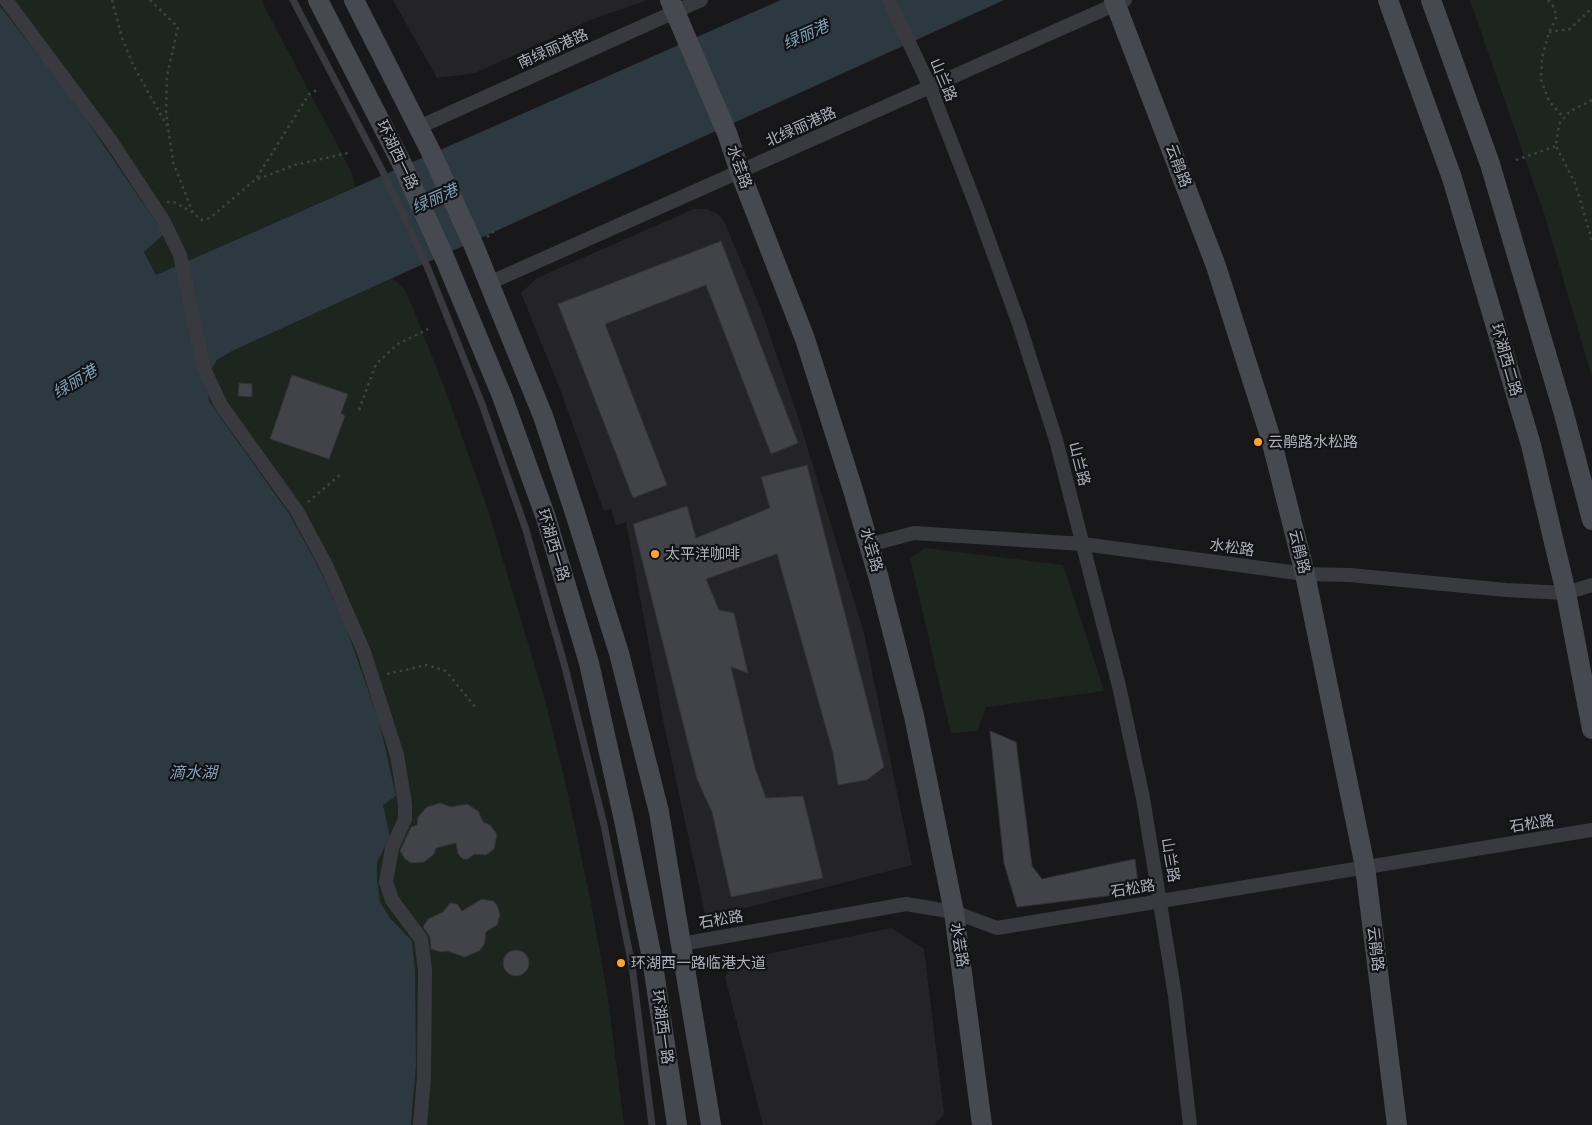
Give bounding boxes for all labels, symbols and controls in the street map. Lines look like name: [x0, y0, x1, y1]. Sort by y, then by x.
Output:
water label: 绿丽港: [780, 16, 832, 54]
street label: 南绿丽港路: [515, 26, 591, 72]
street label: 山兰路: [926, 56, 960, 104]
street label: 北绿丽港路: [763, 104, 839, 150]
street label: 环湖西一路: [372, 117, 422, 193]
street label: 云鹃路: [1162, 142, 1194, 190]
street label: 水芸路: [723, 143, 755, 191]
water label: 绿丽港: [409, 180, 461, 218]
street label: 环湖西二路: [1487, 321, 1525, 399]
water label: 绿丽港: [49, 361, 101, 403]
place label: 云鹃路水松路: [1268, 433, 1358, 451]
marker: 云鹃路水松路: [1252, 436, 1264, 448]
street label: 山兰路: [1065, 440, 1093, 488]
street label: 环湖西一路: [533, 507, 573, 583]
street label: 水芸路: [856, 526, 886, 574]
street label: 云鹃路: [1285, 528, 1313, 576]
street label: 水松路: [1208, 536, 1256, 560]
place label: 太平洋咖啡: [665, 545, 740, 563]
marker: 太平洋咖啡: [649, 548, 661, 560]
water label: 滴水湖: [169, 763, 217, 783]
street label: 石松路: [1508, 812, 1556, 836]
street label: 山兰路: [1157, 836, 1183, 884]
street label: 石松路: [1109, 877, 1157, 901]
street label: 石松路: [697, 907, 745, 933]
street label: 水芸路: [947, 921, 971, 969]
street label: 云鹃路: [1363, 926, 1387, 972]
place label: 环湖西一路临港大道: [631, 954, 766, 972]
marker: 环湖西一路临港大道: [615, 957, 627, 969]
street label: 环湖西一路: [648, 989, 676, 1065]

